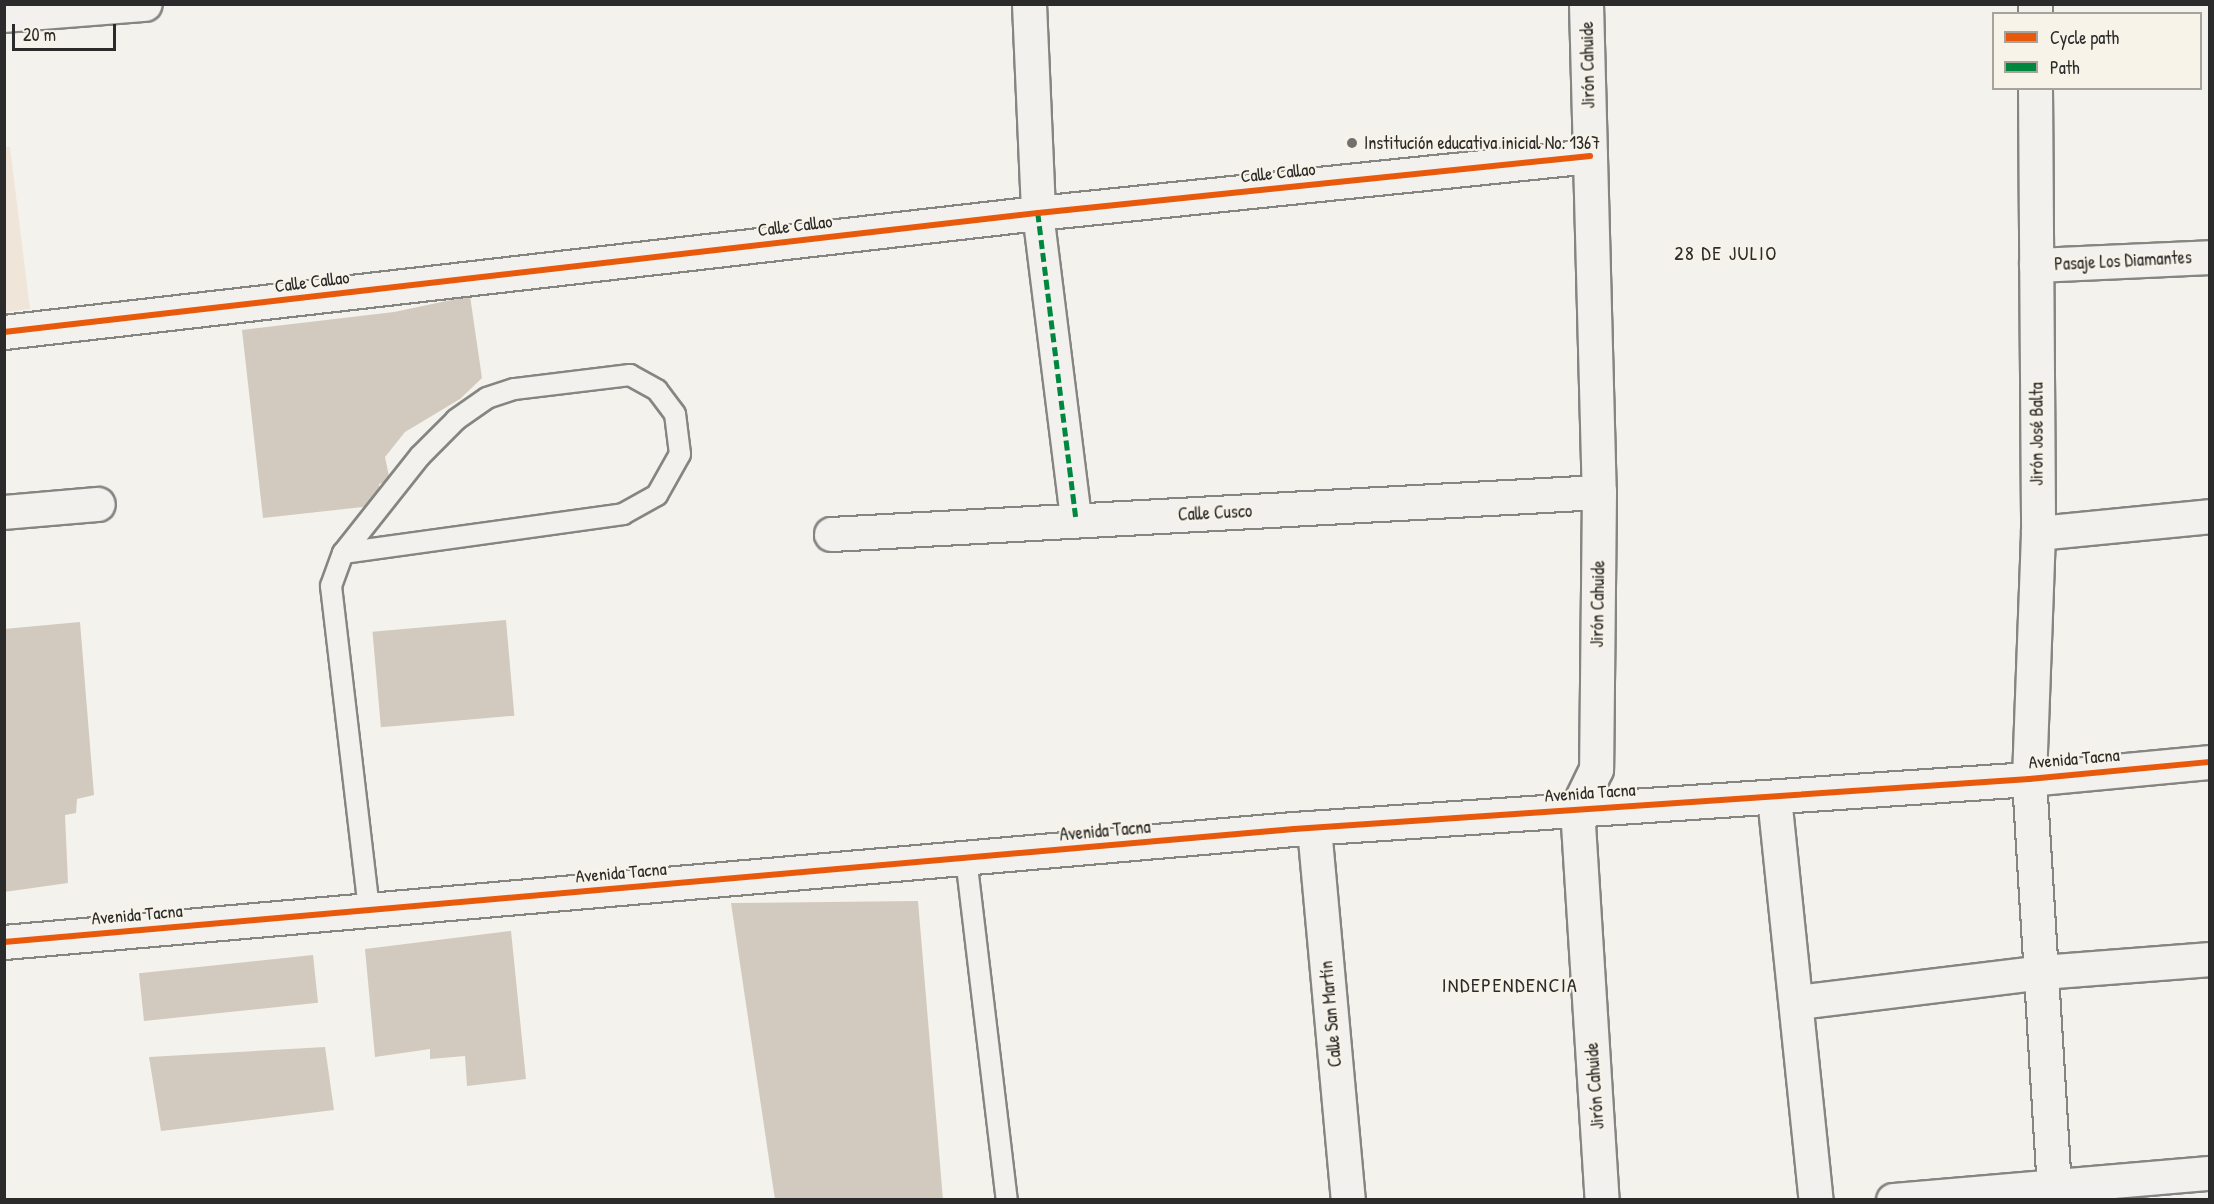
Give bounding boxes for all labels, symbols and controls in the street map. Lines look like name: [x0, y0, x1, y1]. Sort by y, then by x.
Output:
scale bar: [15, 12, 118, 50]
legend: [1992, 12, 2202, 90]
street label: Jirón Cahuide: [1576, 21, 1600, 109]
text: 20 m: [23, 22, 56, 47]
text: Cycle path: [2050, 25, 2119, 50]
text: Path: [2050, 55, 2079, 80]
place label: Institución educativa inicial No. 1367: [1364, 132, 1600, 154]
marker: Institución educativa inicial No. 1367: [1345, 136, 1359, 150]
street label: Calle Callao: [1240, 158, 1316, 188]
street label: Calle Callao: [756, 211, 834, 241]
district label: 28 DE JULIO: [1674, 240, 1778, 264]
street label: Pasaje Los Diamantes: [2054, 247, 2192, 275]
street label: Calle Callao: [273, 267, 351, 297]
street label: Jirón José Balta: [2026, 382, 2048, 486]
street label: Calle Cusco: [1177, 500, 1253, 526]
street label: Jirón Cahuide: [1586, 560, 1610, 648]
street label: Avenida Tacna: [2028, 744, 2120, 774]
street label: Avenida Tacna: [1544, 779, 1636, 807]
street label: Avenida Tacna: [1059, 816, 1151, 846]
street label: Avenida Tacna: [575, 858, 667, 888]
street label: Avenida Tacna: [91, 900, 183, 930]
street label: Calle San Martín: [1316, 960, 1346, 1068]
district label: INDEPENDENCIA: [1442, 972, 1578, 996]
street label: Jirón Cahuide: [1581, 1042, 1609, 1130]

